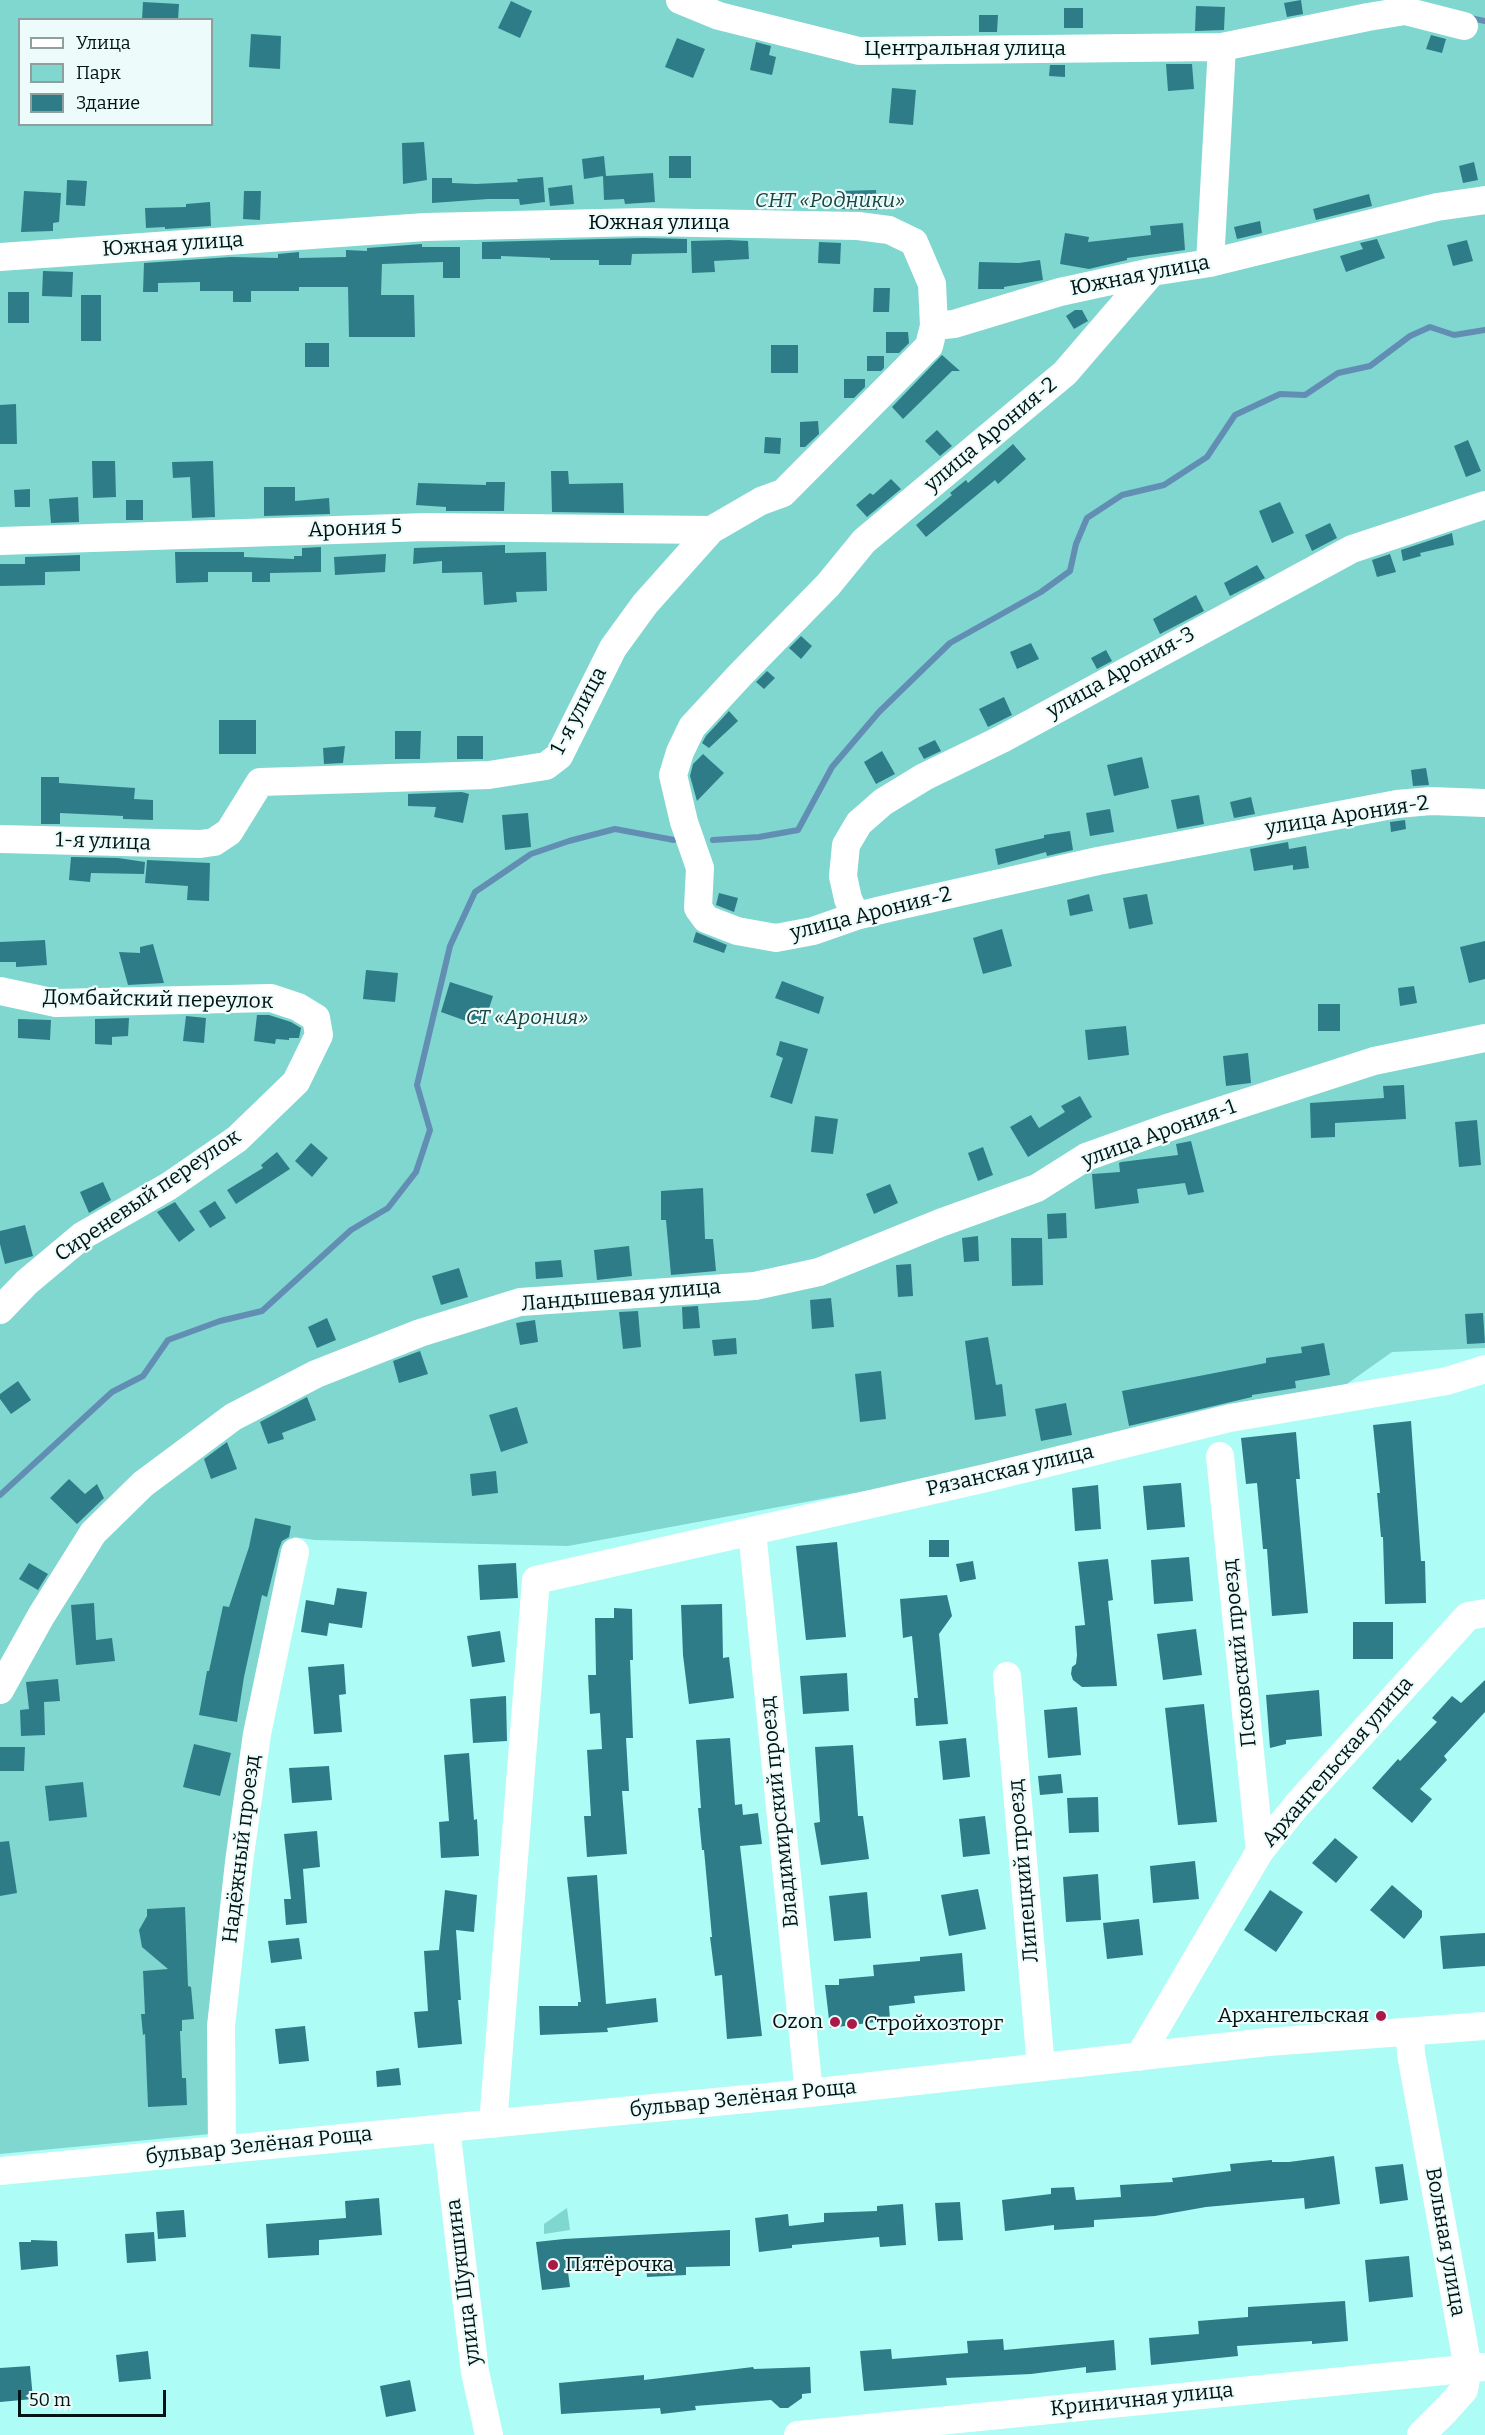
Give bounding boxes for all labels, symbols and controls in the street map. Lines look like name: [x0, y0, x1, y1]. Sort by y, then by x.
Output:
legend: [18, 18, 213, 126]
text: Улица: [76, 32, 131, 54]
street label: Центральная улица: [864, 36, 1066, 62]
text: Парк: [76, 62, 121, 84]
text: Здание: [76, 92, 140, 114]
park label: СНТ «Родники»: [755, 188, 905, 214]
street label: Южная улица: [588, 210, 730, 236]
street label: Южная улица: [102, 227, 244, 263]
street label: Южная улица: [1068, 250, 1212, 302]
street label: улица Арония-2: [920, 372, 1062, 498]
street label: Арония 5: [308, 515, 402, 543]
street label: улица Арония-3: [1042, 622, 1200, 724]
street label: 1-я улица: [545, 663, 613, 759]
street label: улица Арония-2: [1263, 791, 1431, 841]
street label: 1-я улица: [55, 828, 151, 856]
street label: улица Арония-2: [788, 882, 954, 946]
street label: Домбайский переулок: [43, 985, 273, 1015]
park label: СТ «Арония»: [466, 1005, 588, 1031]
street label: улица Арония-1: [1079, 1094, 1239, 1174]
street label: Сиреневый переулок: [50, 1124, 246, 1268]
street label: Ландышевая улица: [520, 1275, 722, 1317]
street label: Рязанская улица: [924, 1439, 1096, 1503]
street label: Псковский проезд: [1218, 1558, 1262, 1748]
street label: Архангельская улица: [1257, 1672, 1419, 1852]
street label: Владимирский проезд: [755, 1695, 805, 1929]
street label: Надёжный проезд: [218, 1753, 266, 1945]
street label: Липецкий проезд: [1003, 1778, 1045, 1964]
place label: Архангельская: [1217, 2003, 1369, 2029]
place label: Ozon: [772, 2009, 823, 2035]
marker: Архангельская: [1374, 2009, 1388, 2023]
place label: Стройхозторг: [864, 2011, 1003, 2037]
marker: Ozon: [828, 2015, 842, 2029]
marker: Стройхозторг: [845, 2017, 859, 2031]
street label: бульвар Зелёная Роща: [628, 2075, 858, 2123]
street label: бульвар Зелёная Роща: [144, 2122, 374, 2170]
street label: Вольная улица: [1419, 2165, 1471, 2319]
street label: улица Шукшина: [441, 2197, 487, 2367]
place label: Пятёрочка: [565, 2252, 674, 2278]
marker: Пятёрочка: [546, 2258, 560, 2272]
scale bar: [21, 2378, 170, 2416]
street label: Криничная улица: [1049, 2378, 1235, 2422]
text: 50 m: [29, 2389, 71, 2411]

